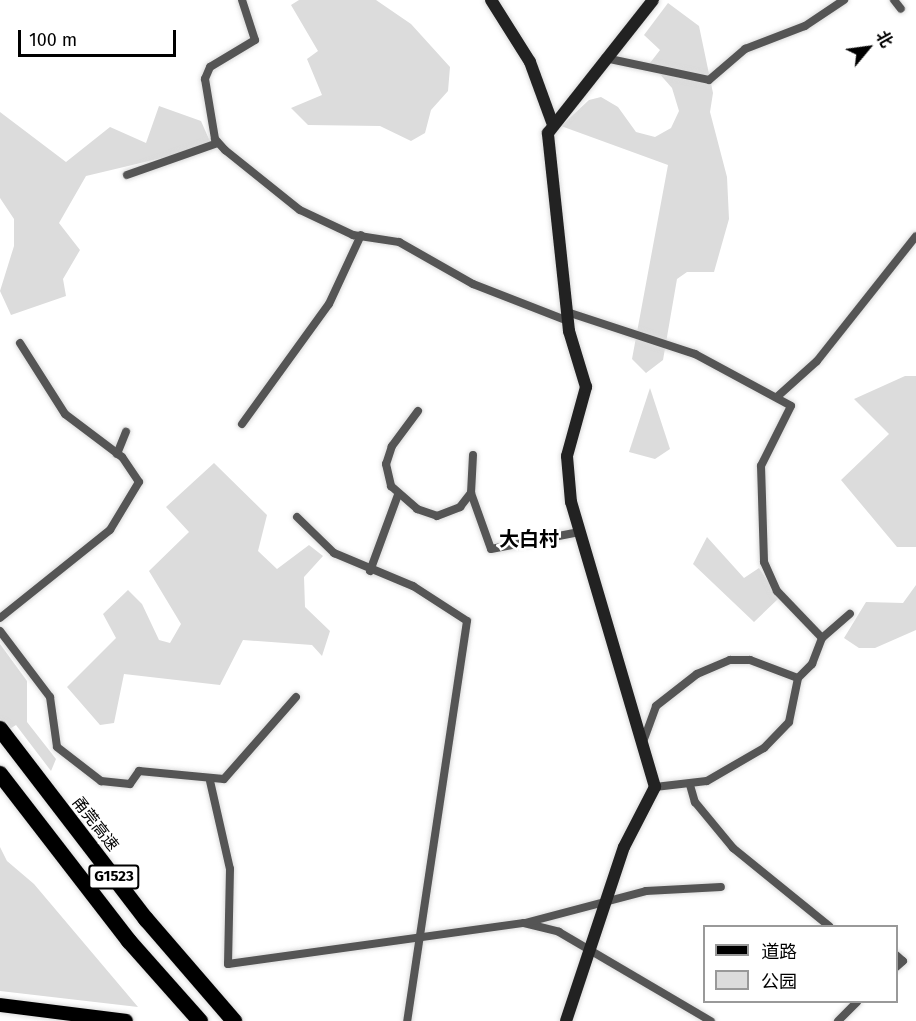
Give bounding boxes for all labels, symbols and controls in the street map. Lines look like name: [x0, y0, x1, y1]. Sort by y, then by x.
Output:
scale bar: [21, 18, 178, 56]
north arrow: [838, 18, 898, 78]
text: 北: [872, 27, 896, 51]
text: 100 m: [29, 29, 77, 51]
district label: 大白村: [499, 527, 559, 551]
street label: 甬莞高速: [68, 793, 122, 855]
road number: G1523: [87, 865, 141, 889]
legend: [703, 925, 898, 1003]
text: 道路: [761, 941, 797, 963]
text: 公园: [761, 971, 797, 993]

